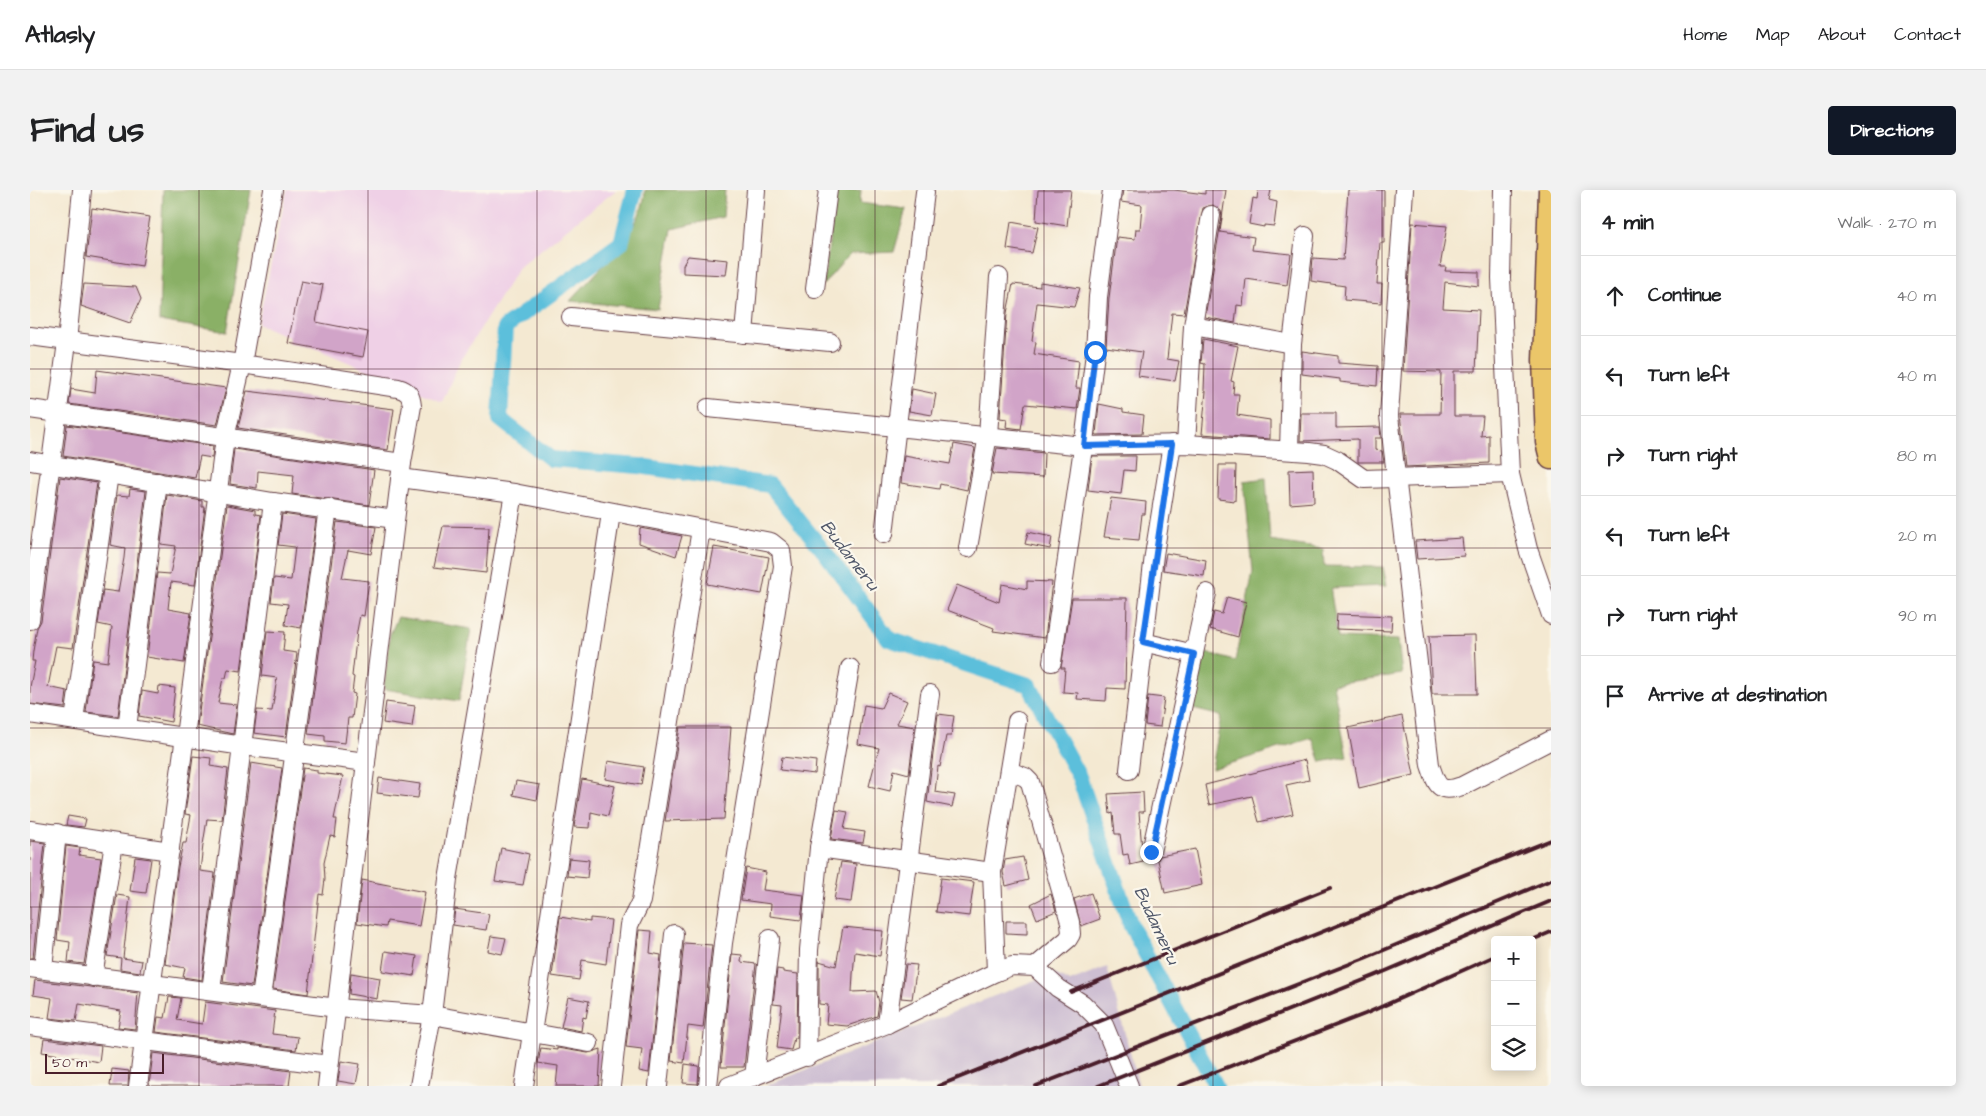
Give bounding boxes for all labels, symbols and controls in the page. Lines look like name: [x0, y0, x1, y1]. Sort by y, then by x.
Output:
text: Atlasly: [25, 18, 95, 52]
text: Home: [1683, 22, 1728, 47]
text: Map: [1756, 22, 1790, 47]
text: About: [1818, 22, 1866, 47]
text: Contact: [1894, 22, 1961, 47]
text: Find us: [30, 106, 144, 155]
button: Directions: [1828, 106, 1956, 155]
text: 4 min: [1601, 208, 1654, 237]
text: Walk · 270 m: [1837, 212, 1936, 234]
icon: ahead: [1601, 282, 1629, 310]
text: Continue: [1648, 282, 1722, 309]
text: 40 m: [1896, 285, 1936, 307]
route start: [1084, 341, 1107, 364]
icon: left: [1601, 362, 1629, 390]
text: Turn left: [1648, 362, 1729, 389]
text: 40 m: [1896, 365, 1936, 387]
icon: right: [1601, 442, 1629, 470]
text: Turn right: [1648, 442, 1737, 469]
text: 80 m: [1897, 445, 1936, 467]
water label: Budameru: [814, 515, 886, 596]
icon: left: [1601, 522, 1629, 550]
text: Turn left: [1648, 522, 1729, 549]
text: 20 m: [1898, 525, 1936, 547]
icon: right: [1601, 602, 1629, 630]
text: Turn right: [1648, 602, 1737, 629]
text: 90 m: [1898, 605, 1936, 627]
icon: arrive: [1601, 682, 1629, 710]
text: Arrive at destination: [1648, 682, 1827, 709]
route end: [1140, 841, 1163, 864]
water label: Budameru: [1128, 882, 1186, 969]
map controls: [1491, 936, 1536, 1071]
button: +: [1491, 936, 1536, 981]
button: −: [1491, 981, 1536, 1026]
button: layers: [1491, 1026, 1536, 1071]
scale bar: [45, 1051, 164, 1074]
text: 50 m: [52, 1053, 87, 1073]

